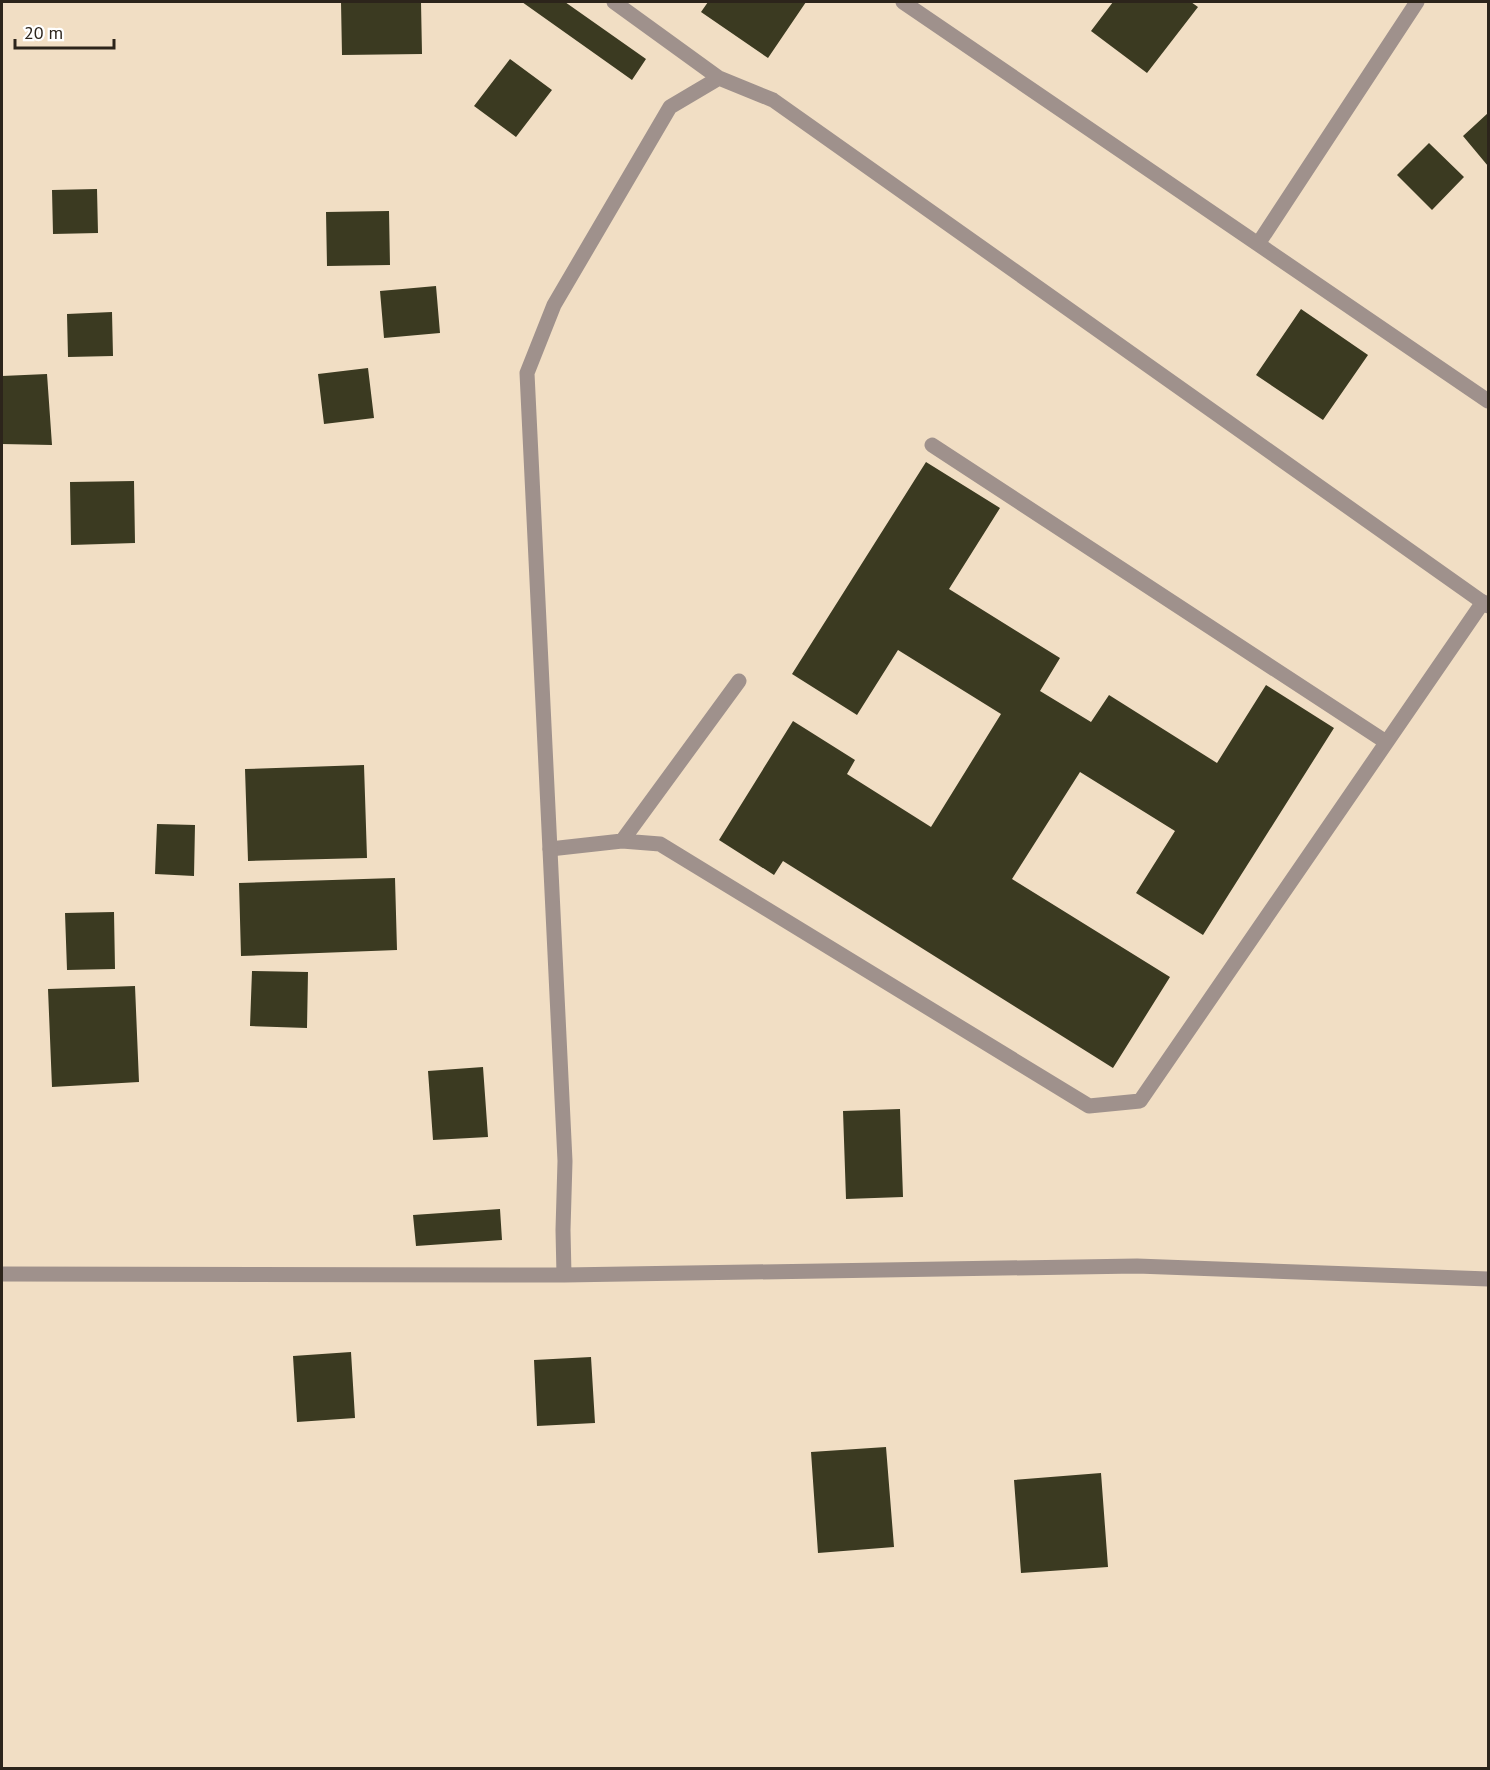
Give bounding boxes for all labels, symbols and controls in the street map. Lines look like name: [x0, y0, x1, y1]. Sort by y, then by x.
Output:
scale bar: [15, 12, 114, 50]
text: 20 m: [24, 21, 63, 44]

